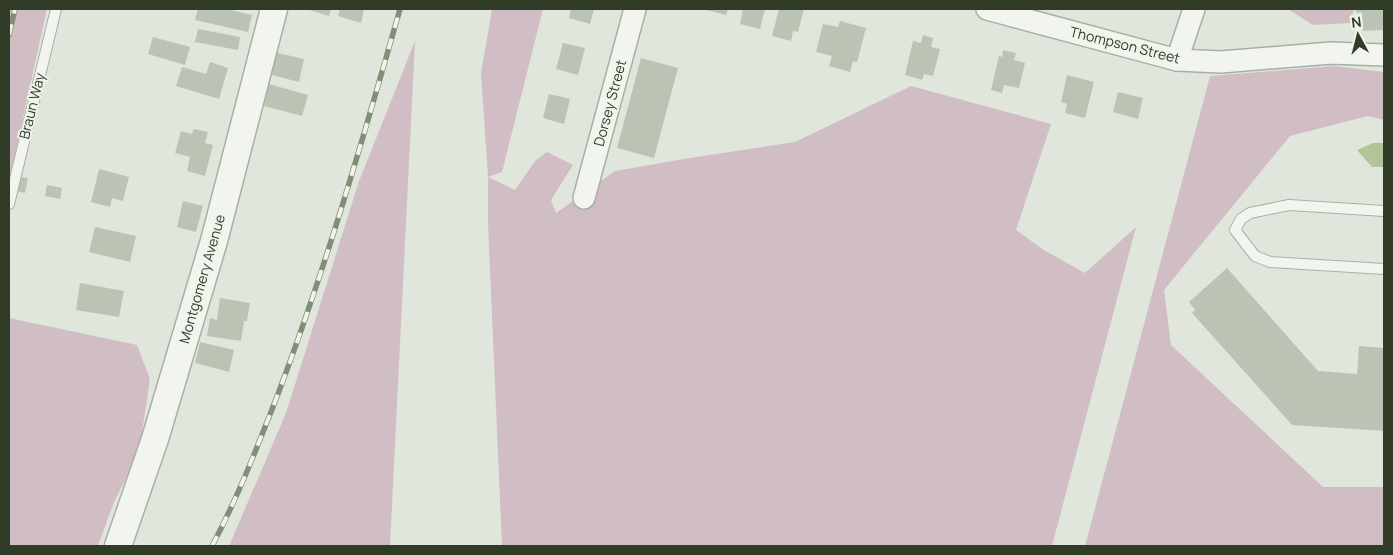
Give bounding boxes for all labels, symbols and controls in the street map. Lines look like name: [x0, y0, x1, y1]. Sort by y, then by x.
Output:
north arrow: [1333, 10, 1383, 60]
text: N: [1350, 12, 1363, 32]
street label: Thompson Street: [1068, 22, 1183, 67]
street label: Dorsey Street: [589, 57, 630, 148]
street label: Braun Way: [14, 70, 49, 141]
street label: Montgomery Avenue: [174, 212, 229, 346]

